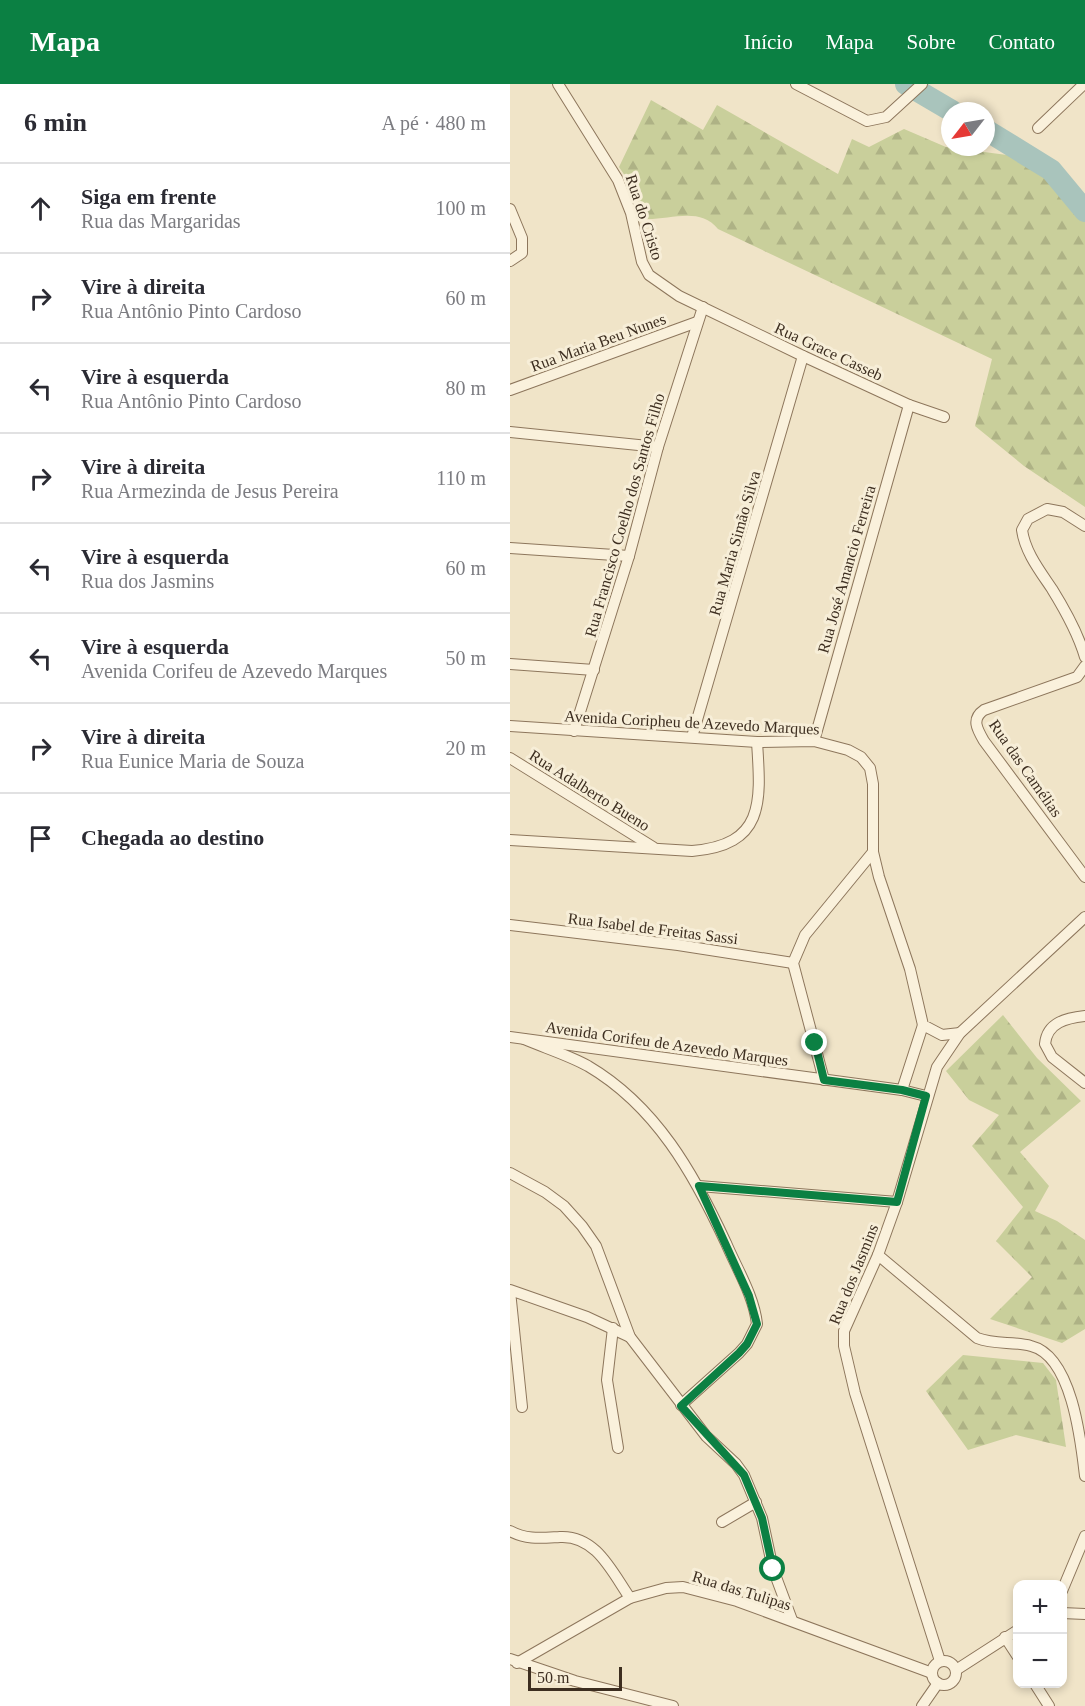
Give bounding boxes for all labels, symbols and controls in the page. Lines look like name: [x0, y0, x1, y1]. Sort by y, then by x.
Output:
text: Mapa: [30, 26, 100, 57]
text: Início: [744, 30, 793, 54]
text: Mapa: [826, 30, 874, 54]
text: Sobre: [907, 30, 956, 54]
text: Contato: [989, 30, 1055, 54]
north arrow: [941, 102, 995, 156]
text: 6 min: [24, 108, 87, 137]
text: A pé · 480 m: [382, 112, 486, 134]
street label: Rua do Cristo: [623, 172, 666, 262]
text: Siga em frente: [81, 184, 216, 209]
icon: ahead: [24, 192, 57, 225]
text: 100 m: [435, 197, 486, 219]
text: Rua das Margaridas: [81, 210, 241, 232]
text: Vire à direita: [81, 274, 205, 299]
icon: right: [24, 282, 57, 315]
text: 60 m: [445, 287, 486, 309]
text: Rua Antônio Pinto Cardoso: [81, 300, 302, 322]
street label: Rua Maria Beu Nunes: [528, 310, 668, 375]
street label: Rua Grace Casseb: [772, 319, 886, 384]
text: Vire à esquerda: [81, 364, 229, 389]
icon: left: [24, 372, 57, 405]
text: 80 m: [445, 377, 486, 399]
text: Rua Antônio Pinto Cardoso: [81, 390, 302, 412]
street label: Rua Francisco Coelho dos Santos Filho: [581, 391, 668, 639]
text: Vire à direita: [81, 454, 205, 479]
icon: right: [24, 462, 57, 495]
text: 110 m: [436, 467, 486, 489]
street label: Rua Maria Simão Silva: [706, 469, 763, 617]
text: Rua Armezinda de Jesus Pereira: [81, 480, 339, 502]
street label: Rua José Amancio Ferreira: [814, 483, 879, 655]
text: Vire à esquerda: [81, 544, 229, 569]
icon: left: [24, 552, 57, 585]
text: 60 m: [445, 557, 486, 579]
text: Rua dos Jasmins: [81, 570, 214, 592]
text: Vire à esquerda: [81, 634, 229, 659]
icon: left: [24, 642, 57, 675]
text: 50 m: [445, 647, 486, 669]
text: Avenida Corifeu de Azevedo Marques: [81, 660, 387, 682]
street label: Avenida Coripheu de Azevedo Marques: [564, 707, 820, 739]
street label: Rua das Camélias: [986, 716, 1065, 820]
text: Vire à direita: [81, 724, 205, 749]
icon: right: [24, 732, 57, 765]
text: 20 m: [445, 737, 486, 759]
street label: Rua Adalberto Bueno: [526, 746, 653, 834]
text: Rua Eunice Maria de Souza: [81, 750, 304, 772]
icon: arrive: [24, 822, 57, 855]
text: Chegada ao destino: [81, 825, 264, 850]
street label: Rua Isabel de Freitas Sassi: [567, 910, 740, 947]
street label: Avenida Corifeu de Azevedo Marques: [544, 1018, 789, 1070]
route end: [801, 1029, 827, 1055]
street label: Rua dos Jasmins: [826, 1222, 881, 1327]
route start: [759, 1555, 785, 1581]
street label: Rua das Tulipas: [690, 1567, 793, 1615]
map controls: [1013, 1580, 1067, 1688]
button: +: [1013, 1580, 1067, 1634]
button: −: [1013, 1634, 1067, 1688]
scale bar: [528, 1664, 622, 1692]
text: 50 m: [537, 1669, 569, 1686]

